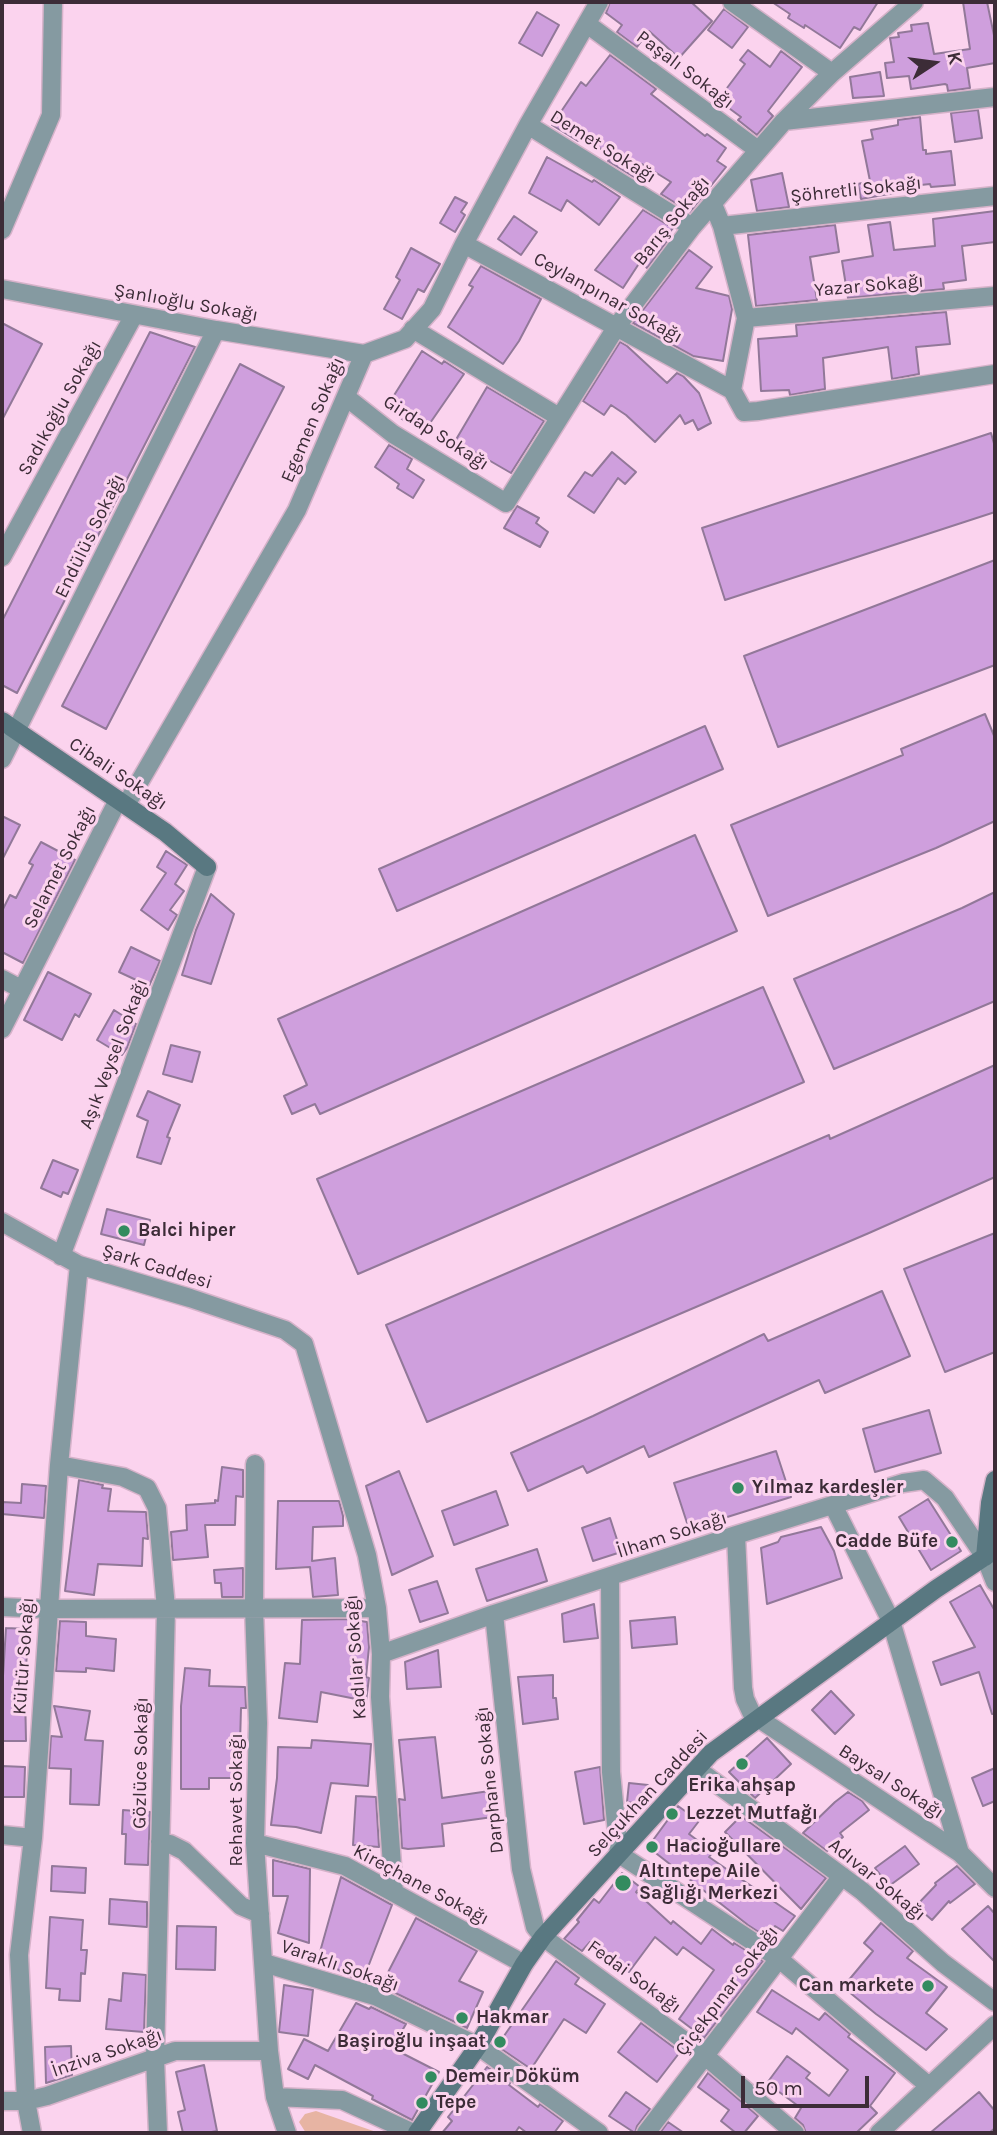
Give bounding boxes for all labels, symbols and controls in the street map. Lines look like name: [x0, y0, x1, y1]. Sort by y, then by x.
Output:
street label: Paşalı Sokağı: [632, 26, 738, 114]
north arrow: [899, 28, 969, 98]
text: K: [942, 50, 967, 67]
street label: Demet Sokağı: [546, 105, 660, 189]
street label: Barış Sokağı: [629, 172, 715, 270]
street label: Şöhretli Sokağı: [789, 172, 923, 208]
street label: Ceylanpınar Sokağı: [529, 248, 687, 348]
street label: Yazar Sokağı: [813, 270, 925, 302]
street label: Şanlıoğlu Sokağı: [112, 279, 260, 327]
street label: Sadıkoğlu Sokağı: [13, 336, 107, 480]
street label: Egemen Sokağı: [276, 354, 350, 486]
street label: Girdap Sokağı: [379, 390, 493, 476]
street label: Endülüs Sokağı: [50, 470, 130, 602]
street label: Cibali Sokağı: [64, 733, 172, 815]
street label: Selamet Sokağı: [19, 801, 101, 933]
street label: Aşık Veysel Sokağı: [75, 975, 153, 1133]
place label: Balci hiper: [138, 1220, 235, 1242]
marker: Balci hiper: [116, 1223, 132, 1239]
street label: Şark Caddesi: [99, 1239, 215, 1295]
place label: Yılmaz kardeşler: [752, 1477, 903, 1499]
marker: Yılmaz kardeşler: [730, 1480, 746, 1496]
street label: İlham Sokağı: [614, 1507, 730, 1563]
place label: Cadde Büfe: [835, 1531, 938, 1553]
marker: Cadde Büfe: [944, 1534, 960, 1550]
street label: Kadılar Sokağı: [340, 1594, 372, 1720]
street label: Kültür Sokağı: [9, 1596, 39, 1716]
street label: Gözlüce Sokağı: [128, 1697, 154, 1829]
street label: Darphane Sokağı: [471, 1705, 509, 1855]
street label: Selçukhan Caddesi: [583, 1725, 713, 1863]
street label: Rehavet Sokağı: [226, 1733, 248, 1867]
street label: Baysal Sokağı: [834, 1740, 948, 1824]
marker: Erika ahşap: [734, 1756, 750, 1772]
place label: Erika ahşap: [688, 1775, 796, 1797]
place label: Lezzet Mutfağı: [686, 1803, 818, 1825]
marker: Lezzet Mutfağı: [664, 1806, 680, 1822]
street label: Adıvar Sokağı: [824, 1834, 930, 1926]
place label: Hacioğullare: [666, 1836, 781, 1858]
marker: Hacioğullare: [644, 1839, 660, 1855]
street label: Kireçhane Sokağı: [349, 1840, 493, 1930]
place label: Altıntepe Aile Sağlığı Merkezi: [639, 1861, 778, 1905]
marker: Altıntepe Aile Sağlığı Merkezi: [613, 1873, 633, 1893]
street label: Çiçekpınar Sokağı: [671, 1921, 783, 2061]
street label: Varaklı Sokağı: [278, 1935, 402, 1997]
street label: Fedai Sokağı: [583, 1935, 685, 2019]
place label: Can markete: [799, 1975, 914, 1997]
marker: Can markete: [920, 1978, 936, 1994]
place label: Hakmar: [476, 2007, 548, 2029]
marker: Hakmar: [454, 2010, 470, 2026]
street label: İnziva Sokağı: [49, 2023, 165, 2083]
place label: Başiroğlu inşaat: [337, 2031, 486, 2053]
marker: Başiroğlu inşaat: [492, 2034, 508, 2050]
scale bar: [745, 2062, 873, 2106]
place label: Demeir Döküm: [445, 2066, 580, 2088]
marker: Demeir Döküm: [423, 2069, 439, 2085]
text: 50 m: [754, 2076, 803, 2100]
place label: Tepe: [436, 2092, 476, 2114]
marker: Tepe: [414, 2095, 430, 2111]

